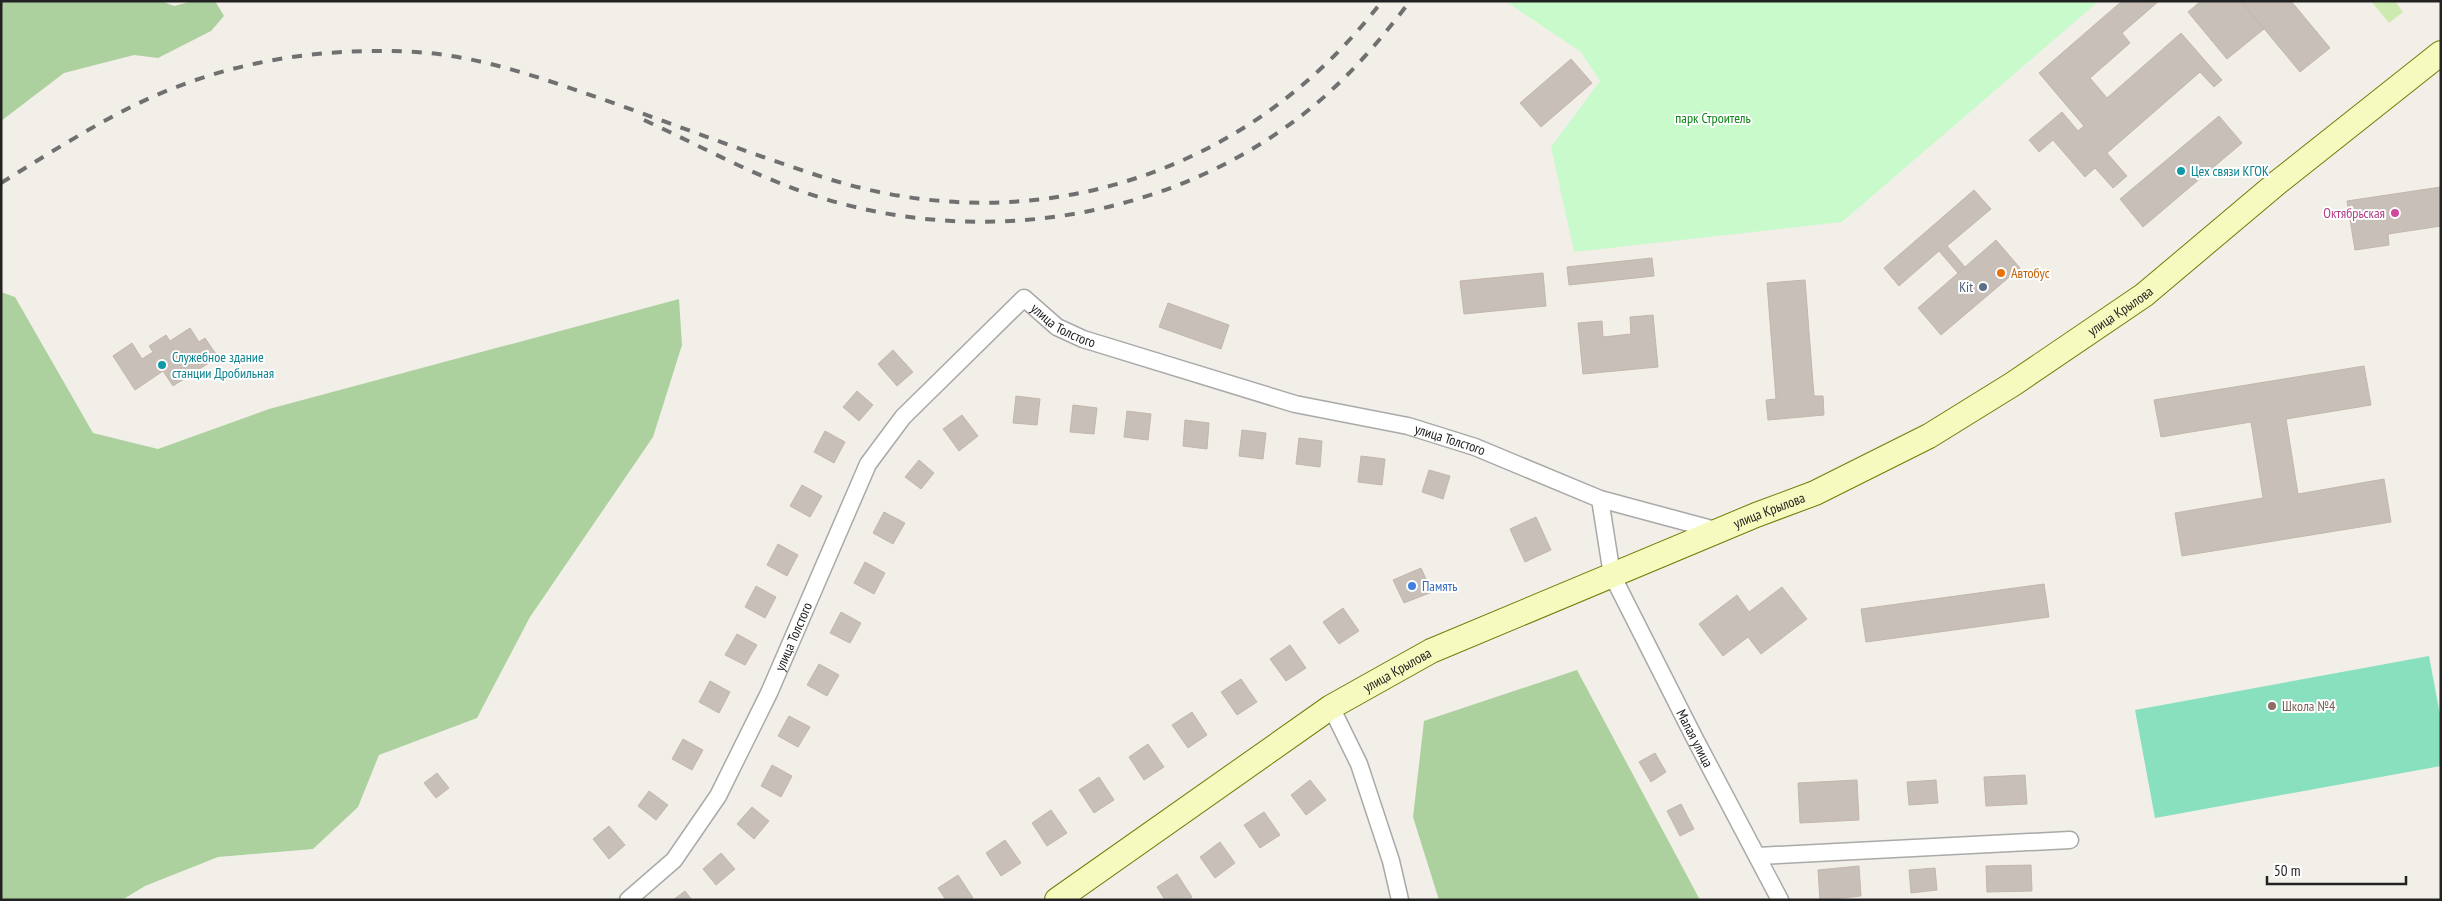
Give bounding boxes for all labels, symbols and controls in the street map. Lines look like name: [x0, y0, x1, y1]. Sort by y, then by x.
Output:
park label: парк Строитель: [1675, 109, 1751, 127]
place label: Цех связи КГОК: [2191, 162, 2269, 180]
marker: Цех связи КГОК: [2175, 165, 2187, 177]
place label: Октябрьская: [2323, 204, 2385, 222]
marker: Октябрьская: [2389, 207, 2401, 219]
place label: Автобус: [2011, 264, 2050, 282]
marker: Автобус: [1995, 267, 2007, 279]
place label: Kit: [1959, 278, 1973, 296]
marker: Kit: [1977, 281, 1989, 293]
street label: улица Крылова: [2084, 282, 2157, 340]
street label: улица Толстого: [1027, 299, 1098, 351]
place label: Служебное здание станции Дробильная: [172, 348, 274, 382]
marker: Служебное здание станции Дробильная: [156, 359, 168, 371]
street label: улица Толстого: [1413, 420, 1488, 459]
street label: улица Крылова: [1731, 489, 1807, 532]
place label: Память: [1422, 577, 1457, 595]
marker: Память: [1406, 580, 1418, 592]
street label: улица Толстого: [771, 599, 816, 674]
street label: улица Крылова: [1360, 644, 1434, 696]
place label: Школа №4: [2282, 697, 2336, 715]
marker: Школа №4: [2266, 700, 2278, 712]
street label: Малая улица: [1672, 706, 1717, 770]
scale bar: [2267, 854, 2406, 886]
text: 50 m: [2274, 861, 2300, 880]

